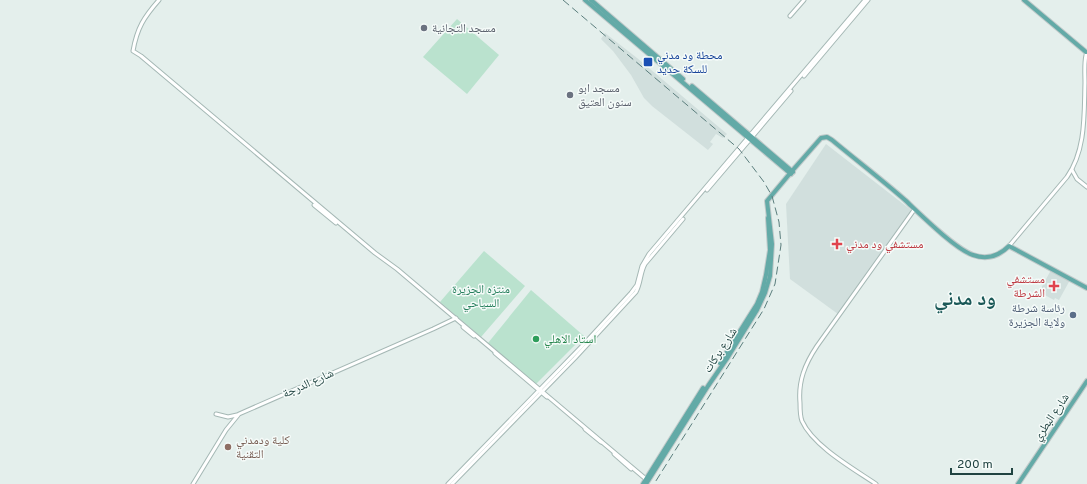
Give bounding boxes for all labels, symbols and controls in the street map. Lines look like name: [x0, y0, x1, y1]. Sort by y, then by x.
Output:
place label: مسجد التجانية: [432, 21, 496, 37]
marker: مسجد التجانية: [419, 23, 429, 33]
place label: محطة ود مدني للسكة حديد: [657, 48, 722, 78]
marker: محطة ود مدني للسكة حديد: [642, 56, 654, 68]
place label: مسجد ابو سنون العتيق: [578, 81, 632, 111]
marker: مسجد ابو سنون العتيق: [565, 90, 575, 100]
place label: مستشفي ود مدني: [846, 237, 924, 254]
marker: مستشفي ود مدني: [831, 238, 843, 250]
place label: مستشفي الشرطة: [1006, 272, 1045, 302]
marker: مستشفي الشرطة: [1048, 280, 1060, 292]
park label: منتزه الجزيرة السياحي: [452, 282, 510, 313]
district label: ود مدني: [934, 287, 996, 314]
place label: رئاسة شرطة ولاية الجزيرة: [1009, 301, 1065, 331]
marker: رئاسة شرطة ولاية الجزيرة: [1068, 310, 1078, 320]
street label: شارع بركات: [700, 325, 742, 376]
place label: استاد الاهلي: [544, 332, 596, 349]
marker: استاد الاهلي: [531, 334, 541, 344]
street label: شارع الدرجة: [280, 366, 337, 402]
street label: شارع البطري: [1030, 390, 1075, 445]
place label: كلية ودمدني التقنية: [236, 433, 290, 463]
marker: كلية ودمدني التقنية: [223, 442, 233, 452]
scale bar: [951, 450, 1012, 476]
text: 200 m: [957, 457, 993, 473]

